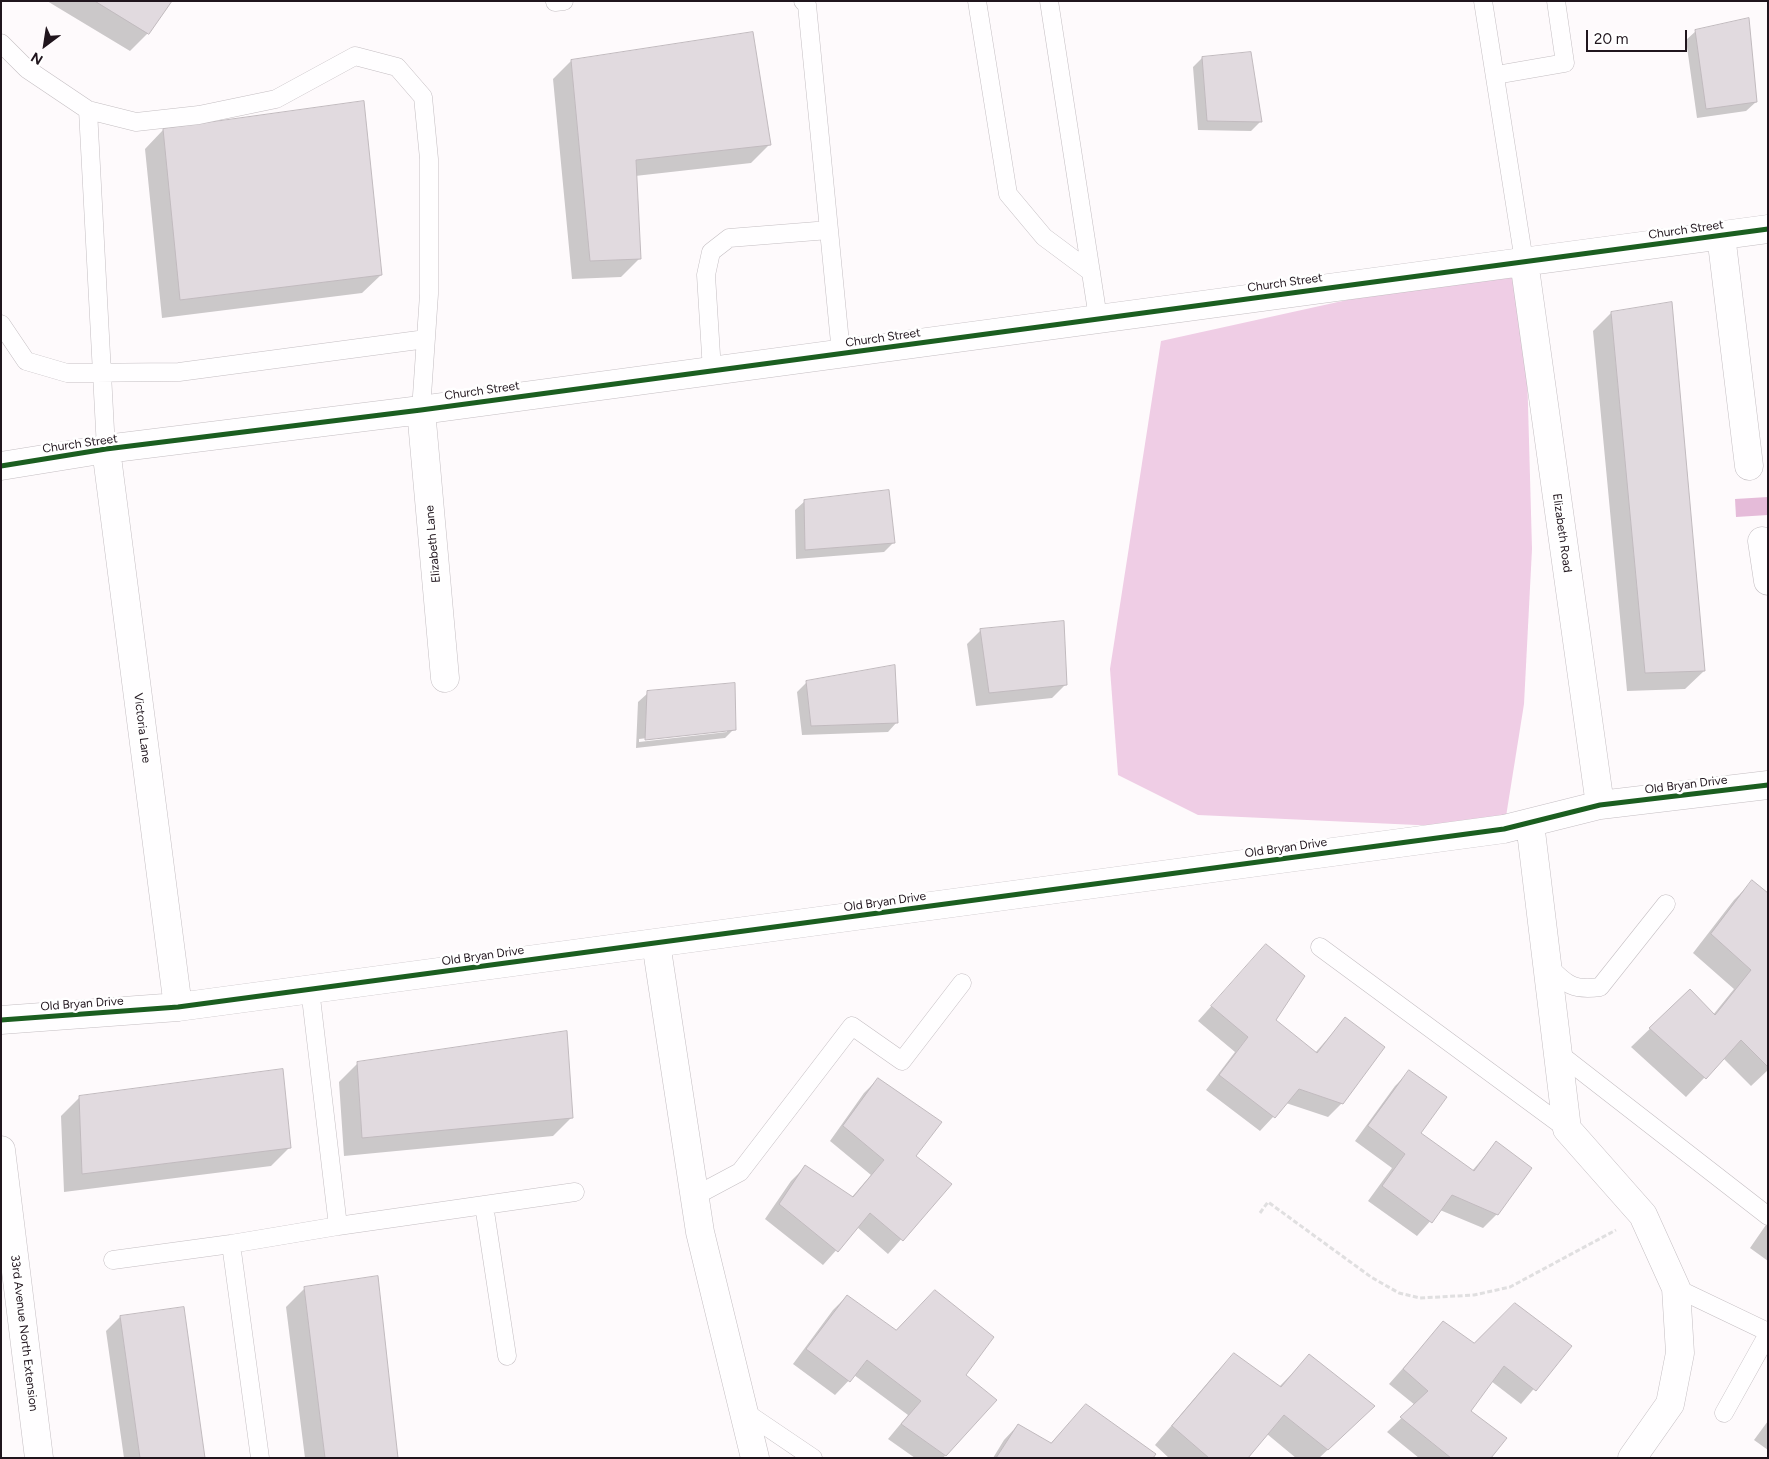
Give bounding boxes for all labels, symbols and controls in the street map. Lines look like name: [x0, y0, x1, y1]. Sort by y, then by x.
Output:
north arrow: [20, 20, 70, 70]
scale bar: [1589, 20, 1690, 52]
text: 20 m: [1594, 30, 1628, 48]
text: N: [28, 48, 46, 68]
street label: Church Street: [1647, 218, 1725, 242]
street label: Church Street: [1246, 271, 1324, 295]
street label: Church Street: [844, 326, 922, 350]
street label: Church Street: [443, 379, 521, 403]
street label: Church Street: [41, 432, 119, 456]
street label: Elizabeth Road: [1549, 492, 1575, 574]
street label: Elizabeth Lane: [422, 505, 444, 583]
street label: Victoria Lane: [131, 692, 153, 764]
street label: Old Bryan Drive: [1644, 773, 1728, 797]
street label: Old Bryan Drive: [1244, 835, 1328, 861]
street label: Old Bryan Drive: [843, 889, 927, 915]
street label: Old Bryan Drive: [441, 943, 525, 969]
street label: Old Bryan Drive: [40, 994, 124, 1014]
street label: 33rd Avenue North Extension: [7, 1254, 41, 1412]

